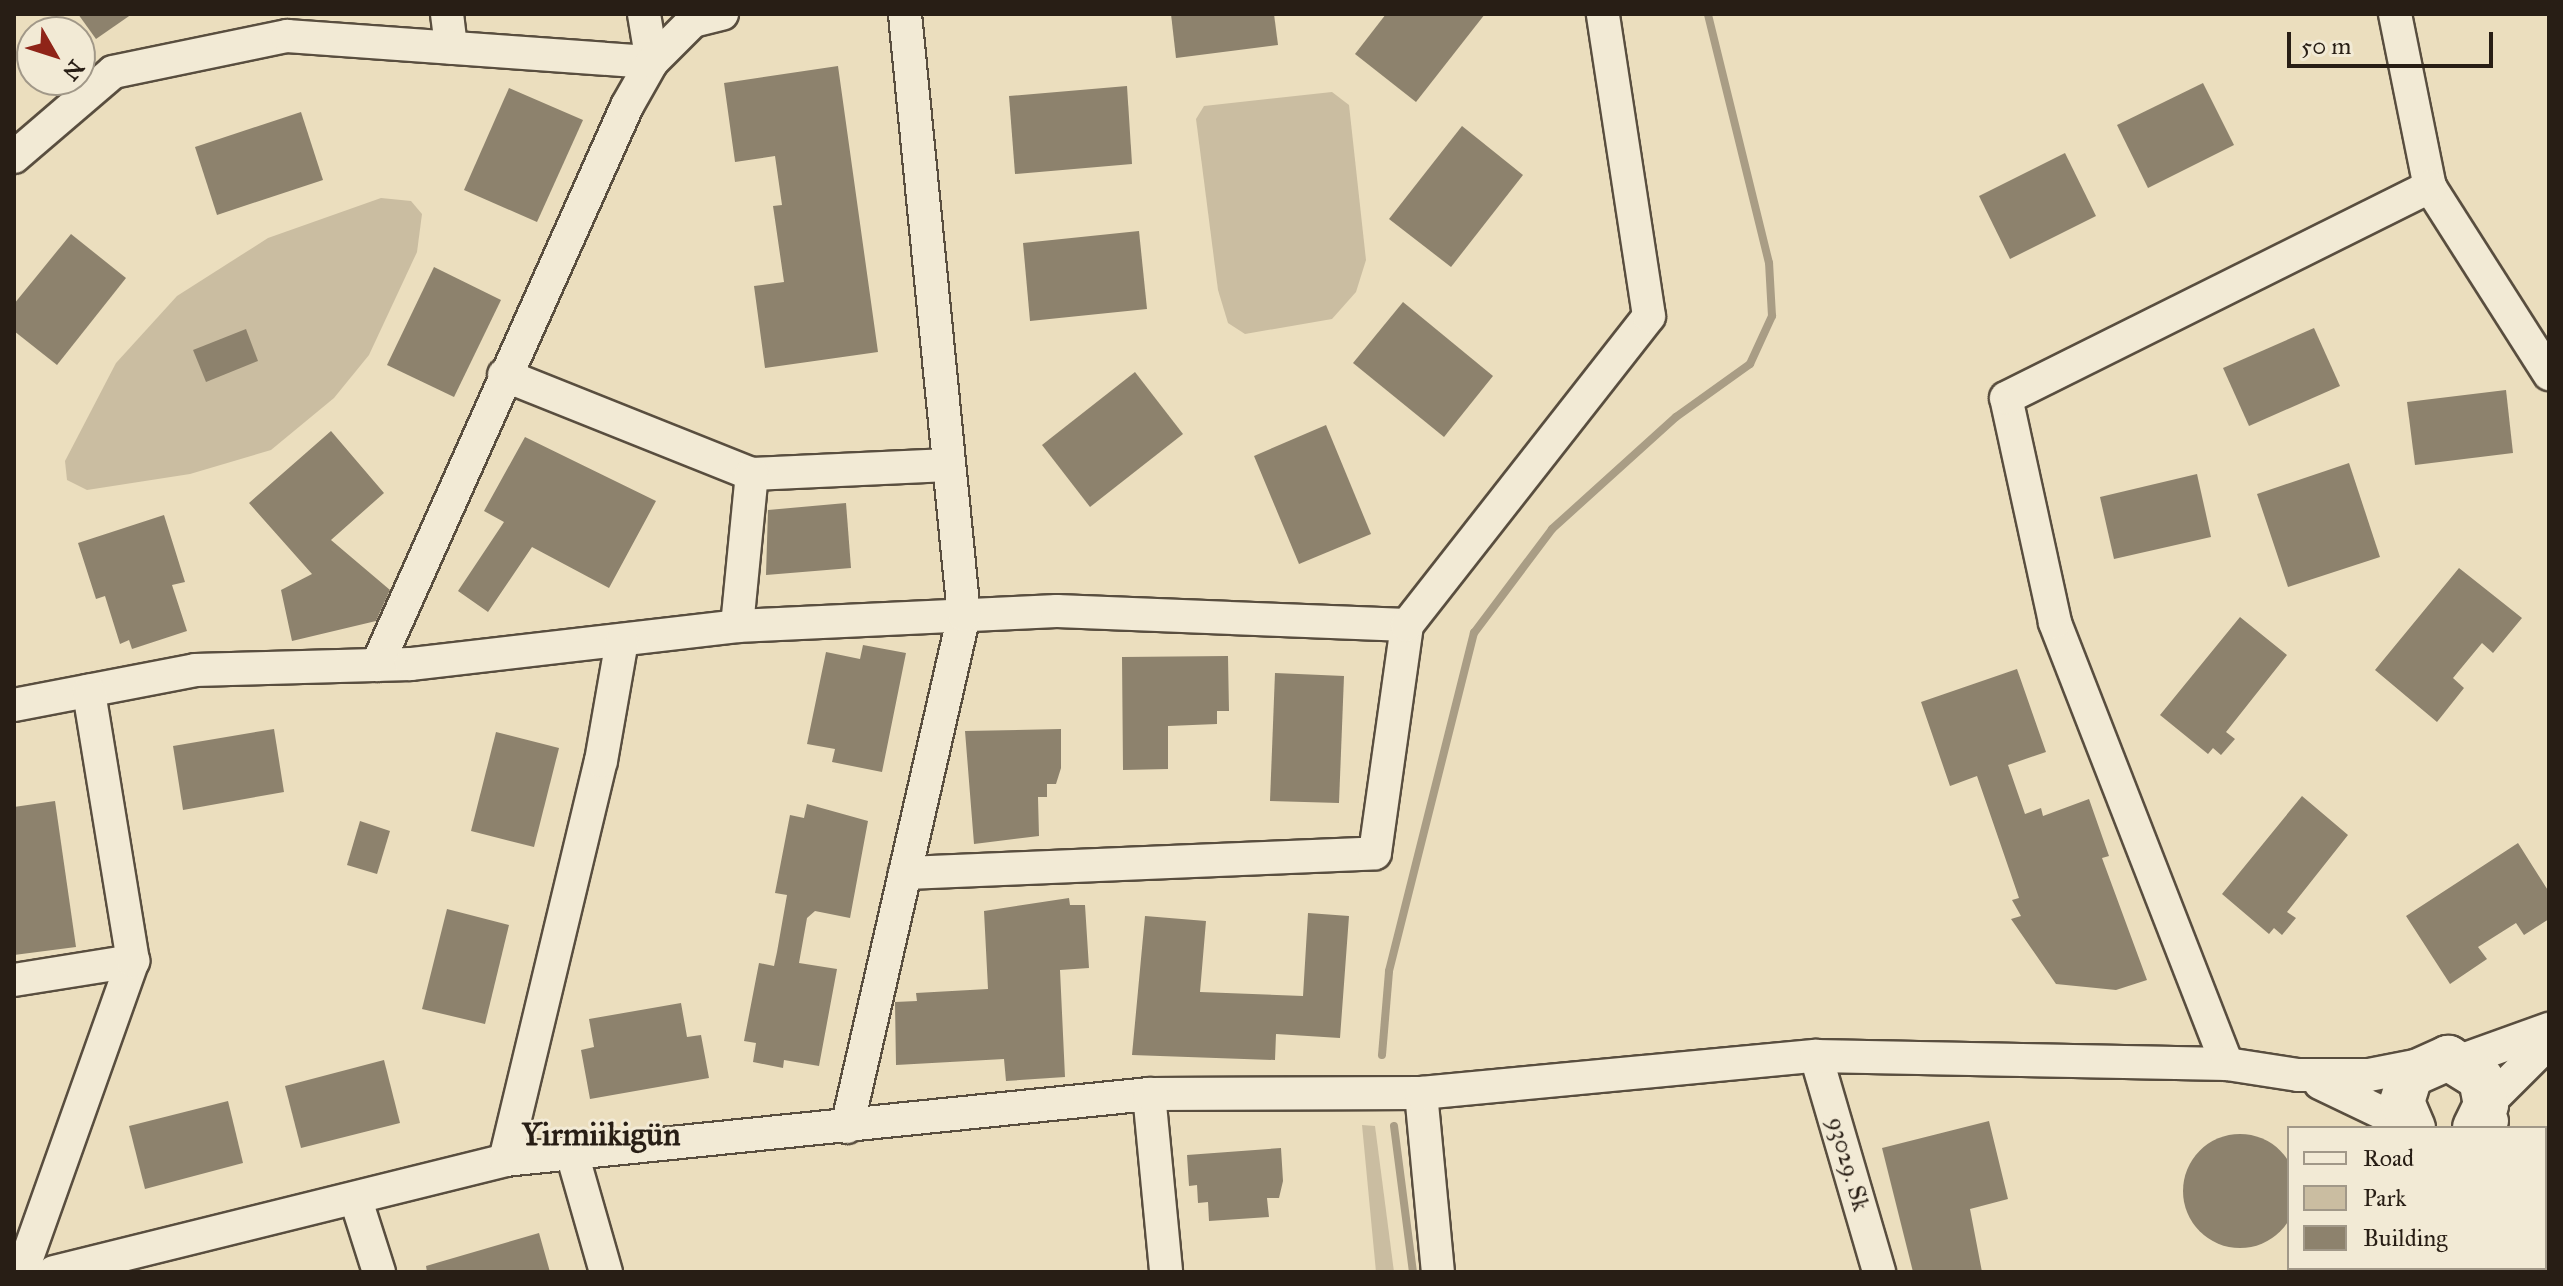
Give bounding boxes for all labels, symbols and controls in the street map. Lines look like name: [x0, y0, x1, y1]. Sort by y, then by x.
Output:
north arrow: [16, 16, 96, 96]
scale bar: [2291, 16, 2497, 66]
text: 50 m: [2301, 31, 2351, 61]
text: N: [57, 54, 90, 86]
street label: 93029. Sk: [1821, 1114, 1875, 1214]
district label: Yirmiikigün: [522, 1116, 680, 1154]
legend: [2287, 1126, 2547, 1270]
text: Road: [2363, 1143, 2414, 1173]
text: Park: [2363, 1183, 2406, 1213]
text: Building: [2363, 1223, 2448, 1253]

